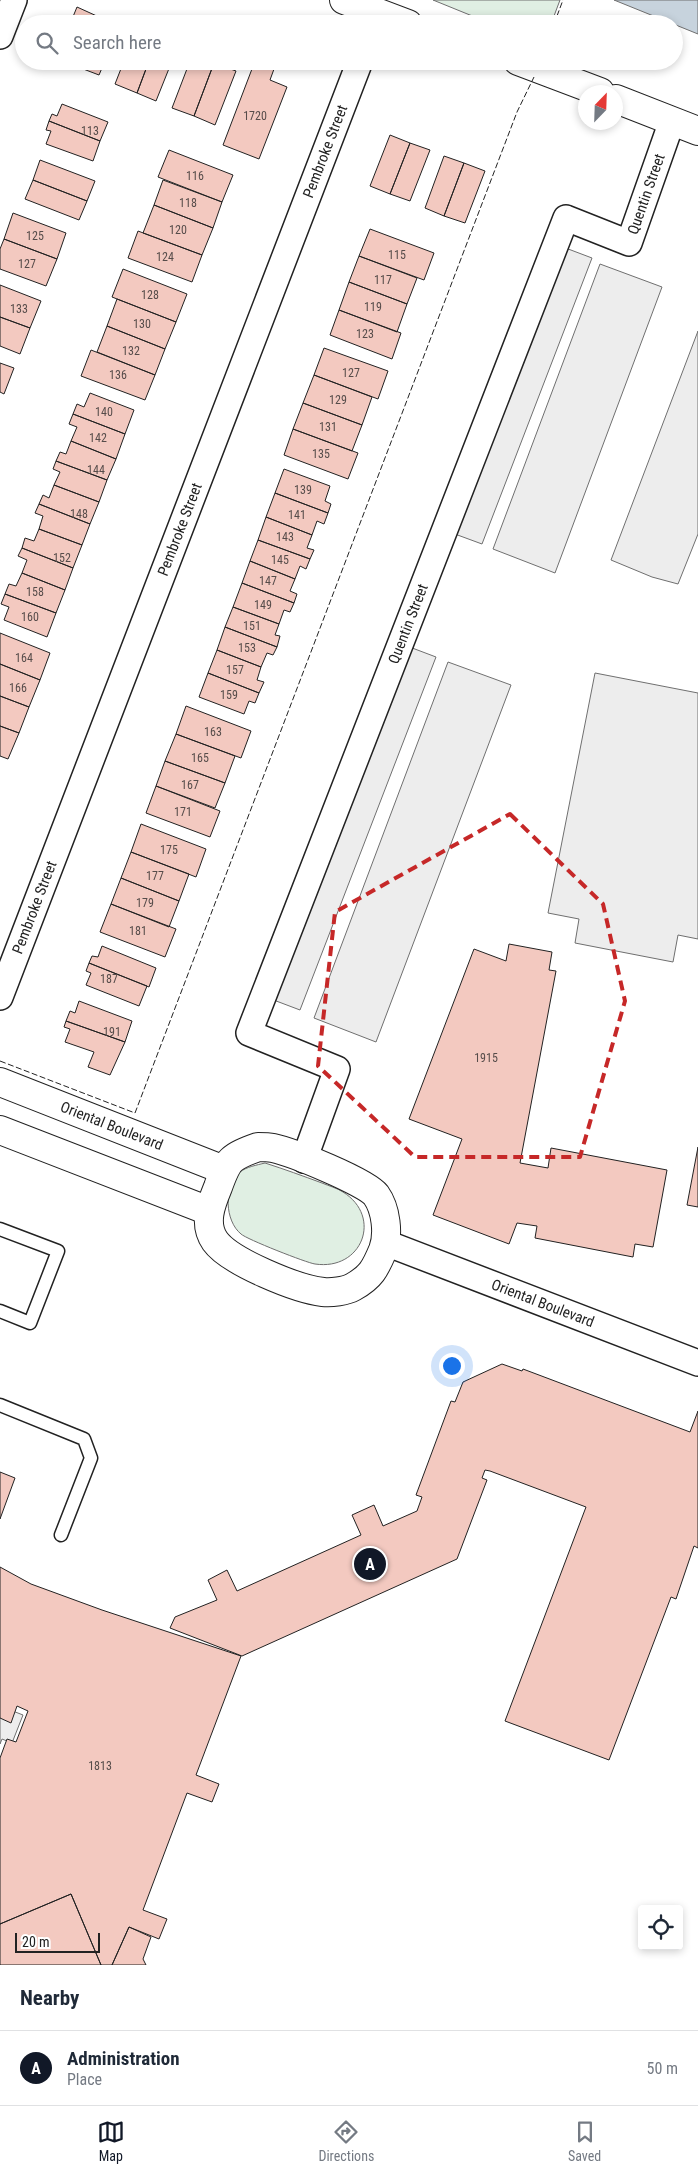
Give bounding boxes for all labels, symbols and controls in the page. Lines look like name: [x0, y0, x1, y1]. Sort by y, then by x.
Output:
search box: [15, 15, 683, 70]
icon: search: [33, 29, 61, 57]
text: Search here: [73, 31, 161, 54]
north arrow: [578, 85, 623, 130]
street label: Pembroke Street: [299, 102, 351, 200]
house number: 1720: [243, 109, 267, 123]
house number: 113: [81, 124, 99, 138]
street label: Quentin Street: [624, 151, 669, 237]
house number: 116: [186, 169, 204, 183]
house number: 118: [179, 196, 197, 210]
house number: 120: [169, 223, 187, 237]
house number: 125: [26, 229, 44, 243]
house number: 115: [388, 248, 406, 262]
house number: 124: [156, 250, 174, 264]
house number: 127: [18, 257, 36, 271]
house number: 117: [374, 273, 392, 287]
house number: 128: [141, 288, 159, 302]
house number: 119: [364, 300, 382, 314]
house number: 133: [10, 302, 28, 316]
house number: 130: [133, 317, 151, 331]
house number: 123: [356, 327, 374, 341]
house number: 132: [122, 344, 140, 358]
house number: 127: [342, 366, 360, 380]
house number: 136: [109, 368, 127, 382]
house number: 129: [329, 393, 347, 407]
house number: 140: [95, 405, 113, 419]
house number: 131: [319, 420, 337, 434]
house number: 142: [89, 431, 107, 445]
house number: 135: [312, 447, 330, 461]
house number: 144: [87, 463, 105, 477]
street label: Pembroke Street: [154, 480, 206, 578]
house number: 139: [294, 483, 312, 497]
house number: 148: [70, 507, 88, 521]
house number: 141: [288, 508, 306, 522]
house number: 143: [276, 530, 294, 544]
house number: 152: [53, 551, 71, 565]
house number: 145: [271, 553, 289, 567]
house number: 147: [259, 574, 277, 588]
street label: Quentin Street: [384, 581, 432, 666]
house number: 158: [26, 585, 44, 599]
house number: 149: [254, 598, 272, 612]
house number: 160: [21, 610, 39, 624]
house number: 151: [243, 619, 261, 633]
house number: 153: [238, 641, 256, 655]
house number: 164: [15, 651, 33, 665]
house number: 157: [226, 663, 244, 677]
house number: 166: [9, 681, 27, 695]
house number: 159: [220, 688, 238, 702]
house number: 163: [204, 725, 222, 739]
house number: 165: [191, 751, 209, 765]
house number: 167: [181, 778, 199, 792]
house number: 171: [174, 805, 192, 819]
house number: 175: [160, 843, 178, 857]
street label: Pembroke Street: [8, 858, 60, 956]
house number: 177: [146, 869, 164, 883]
house number: 179: [136, 896, 154, 910]
house number: 181: [129, 924, 147, 938]
house number: 187: [100, 972, 118, 986]
house number: 191: [103, 1025, 121, 1039]
house number: 1915: [474, 1051, 498, 1065]
street label: Oriental Boulevard: [58, 1098, 166, 1154]
street label: Oriental Boulevard: [489, 1275, 597, 1331]
your location: [439, 1353, 465, 1379]
pin: A: [354, 1545, 386, 1583]
house number: 1813: [88, 1759, 112, 1773]
map controls: [638, 1905, 683, 1950]
button: locate: [638, 1905, 683, 1950]
scale bar: [15, 1930, 100, 1953]
text: 20 m: [22, 1934, 50, 1950]
text: Nearby: [20, 1986, 79, 2010]
text: Administration: [67, 2047, 180, 2070]
text: A: [31, 2059, 41, 2078]
text: 50 m: [646, 2059, 678, 2078]
text: Place: [67, 2070, 102, 2089]
tab: Map: [97, 2118, 125, 2164]
tab: Directions: [318, 2118, 374, 2164]
tab: Saved: [568, 2118, 601, 2164]

